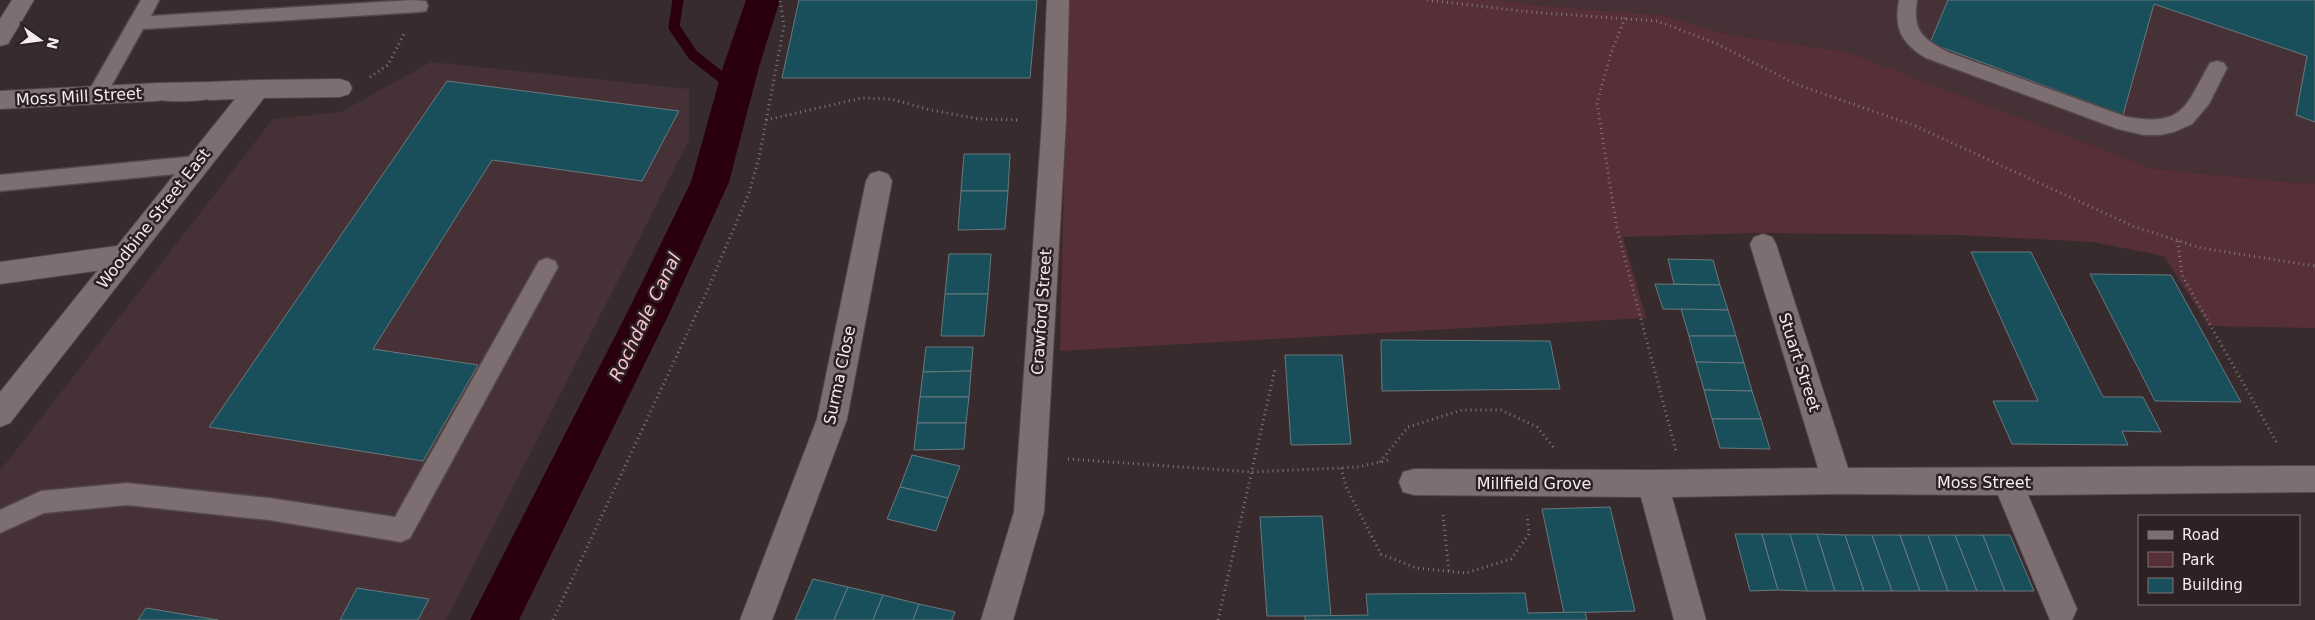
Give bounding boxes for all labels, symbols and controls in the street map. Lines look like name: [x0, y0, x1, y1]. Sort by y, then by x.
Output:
north arrow: [15, 15, 65, 65]
text: N: [43, 36, 62, 51]
street label: Moss Mill Street: [16, 84, 143, 109]
street label: Woodbine Street East: [93, 144, 214, 292]
street label: Crawford Street: [1028, 248, 1055, 376]
water label: Rochdale Canal: [604, 249, 685, 384]
street label: Stuart Street: [1775, 310, 1824, 414]
street label: Surma Close: [820, 324, 859, 426]
street label: Moss Street: [1937, 473, 2031, 492]
street label: Millfield Grove: [1477, 474, 1591, 493]
legend: [2138, 515, 2300, 605]
text: Road: [2182, 526, 2220, 544]
text: Park: [2182, 551, 2215, 569]
text: Building: [2182, 576, 2243, 594]

